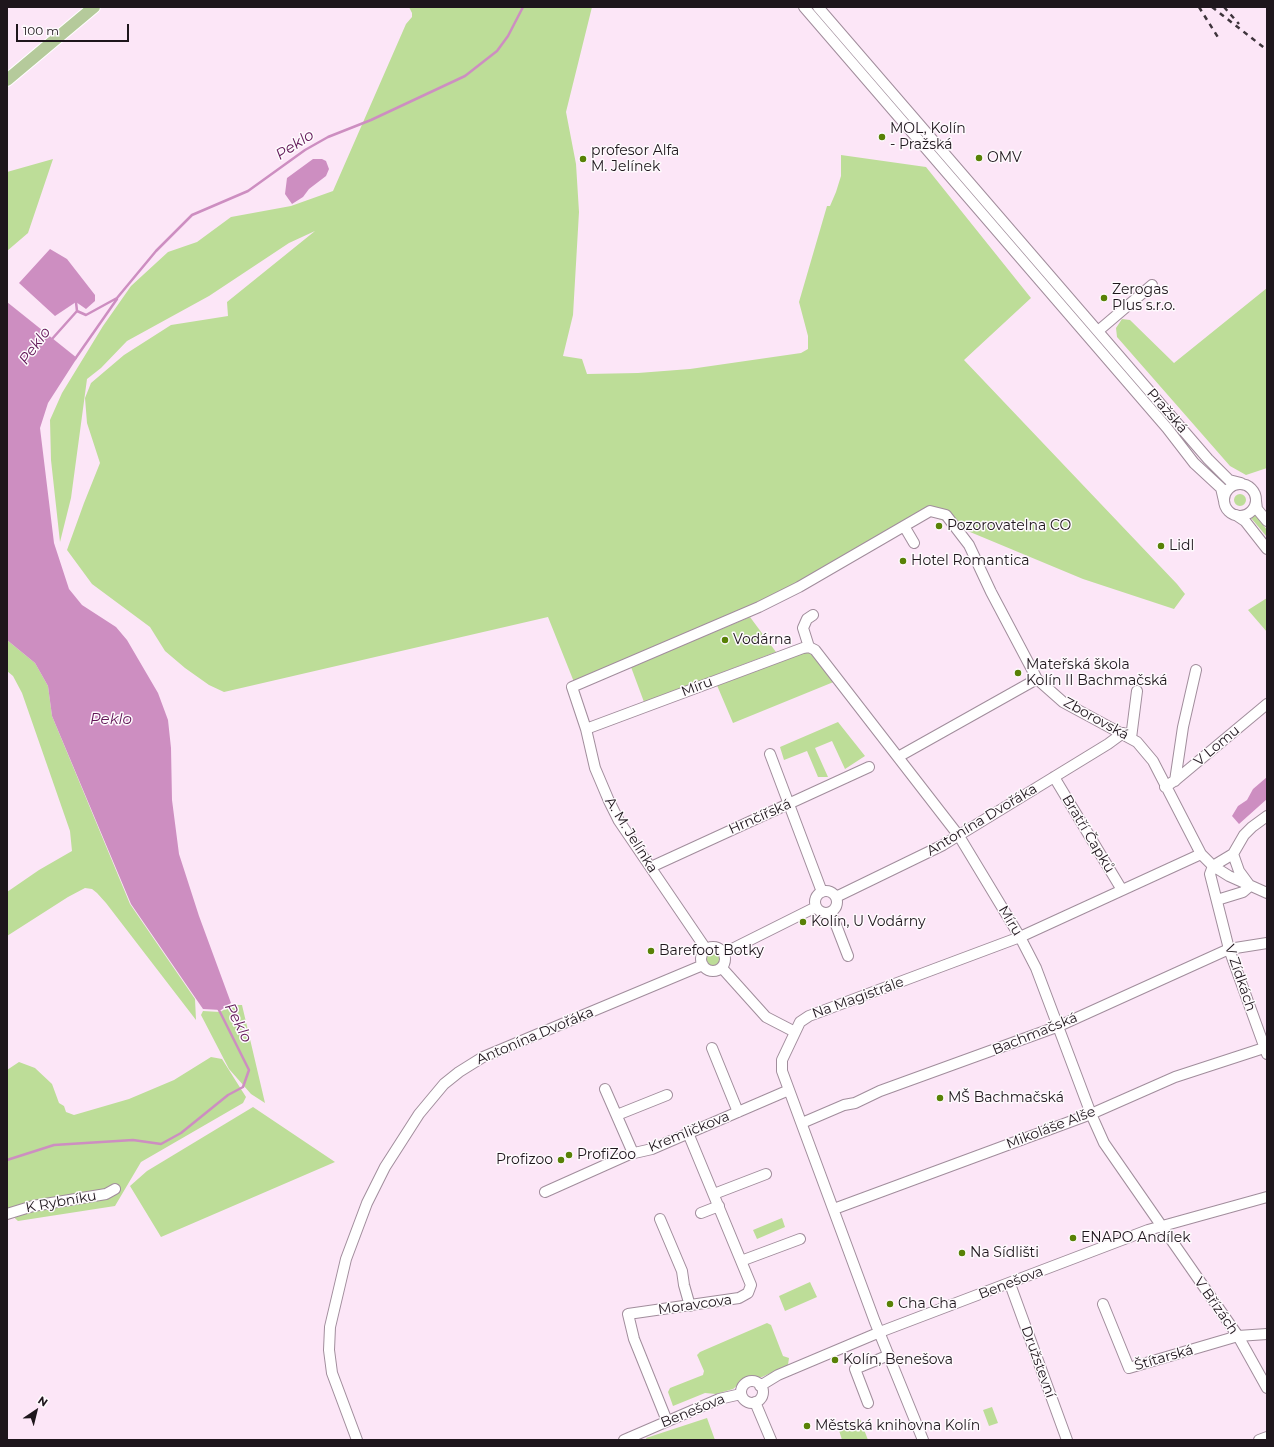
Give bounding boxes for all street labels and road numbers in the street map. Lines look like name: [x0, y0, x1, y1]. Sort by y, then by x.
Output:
street label: Pražská: [1143, 385, 1191, 437]
street label: Míru: [679, 673, 715, 701]
street label: Zborovská: [1060, 694, 1132, 744]
street label: V Lomu: [1191, 722, 1243, 770]
street label: Antonína Dvořáka: [924, 780, 1040, 860]
street label: Bratří Čapků: [1058, 792, 1118, 876]
street label: A. M. Jelínka: [601, 794, 661, 876]
street label: Hrnčířská: [726, 796, 794, 838]
street label: Míru: [995, 903, 1025, 939]
street label: V Zídkách: [1221, 942, 1259, 1014]
street label: Na Magistrále: [810, 974, 906, 1022]
street label: Antonína Dvořáka: [474, 1004, 596, 1068]
street label: Bachmačská: [990, 1009, 1080, 1059]
street label: Mikoláše Alše: [1004, 1103, 1098, 1153]
street label: Kremličkova: [646, 1108, 732, 1156]
street label: K Rybníku: [24, 1188, 98, 1216]
street label: Benešova: [976, 1263, 1046, 1303]
street label: V Břízách: [1190, 1274, 1242, 1338]
street label: Moravcova: [657, 1291, 733, 1319]
street label: Družstevní: [1017, 1324, 1059, 1400]
street label: Štítarská: [1133, 1342, 1195, 1374]
street label: Benešova: [658, 1390, 728, 1432]

